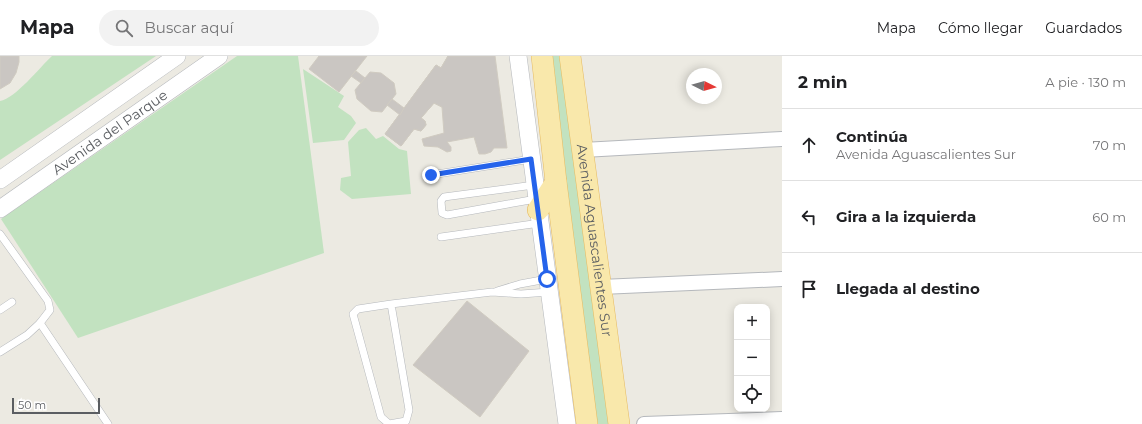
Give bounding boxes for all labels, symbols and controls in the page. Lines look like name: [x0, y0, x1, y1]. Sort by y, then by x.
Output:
search box: [99, 10, 379, 46]
text: Mapa: [20, 16, 75, 39]
icon: search: [113, 17, 135, 39]
text: Buscar aquí: [145, 18, 234, 37]
text: Mapa: [877, 19, 916, 37]
text: Cómo llegar: [938, 19, 1023, 37]
text: Guardados: [1045, 19, 1122, 37]
north arrow: [686, 68, 722, 104]
text: 2 min: [798, 72, 848, 92]
text: A pie · 130 m: [1045, 74, 1126, 90]
street label: Avenida del Parque: [49, 86, 171, 179]
text: Continúa: [836, 127, 908, 146]
icon: ahead: [798, 134, 820, 156]
text: 70 m: [1093, 137, 1126, 153]
street label: Avenida Aguascalientes Sur: [573, 143, 616, 338]
text: Avenida Aguascalientes Sur: [836, 146, 1016, 162]
route end: [422, 166, 440, 184]
icon: left: [798, 206, 820, 228]
text: Gira a la izquierda: [836, 207, 976, 226]
text: 60 m: [1092, 209, 1126, 225]
route start: [538, 270, 556, 288]
icon: arrive: [798, 278, 820, 300]
text: Llegada al destino: [836, 279, 980, 298]
map controls: [734, 304, 770, 412]
button: +: [734, 304, 770, 340]
button: −: [734, 340, 770, 376]
button: locate: [734, 376, 770, 412]
scale bar: [12, 396, 100, 415]
text: 50 m: [18, 398, 46, 412]

